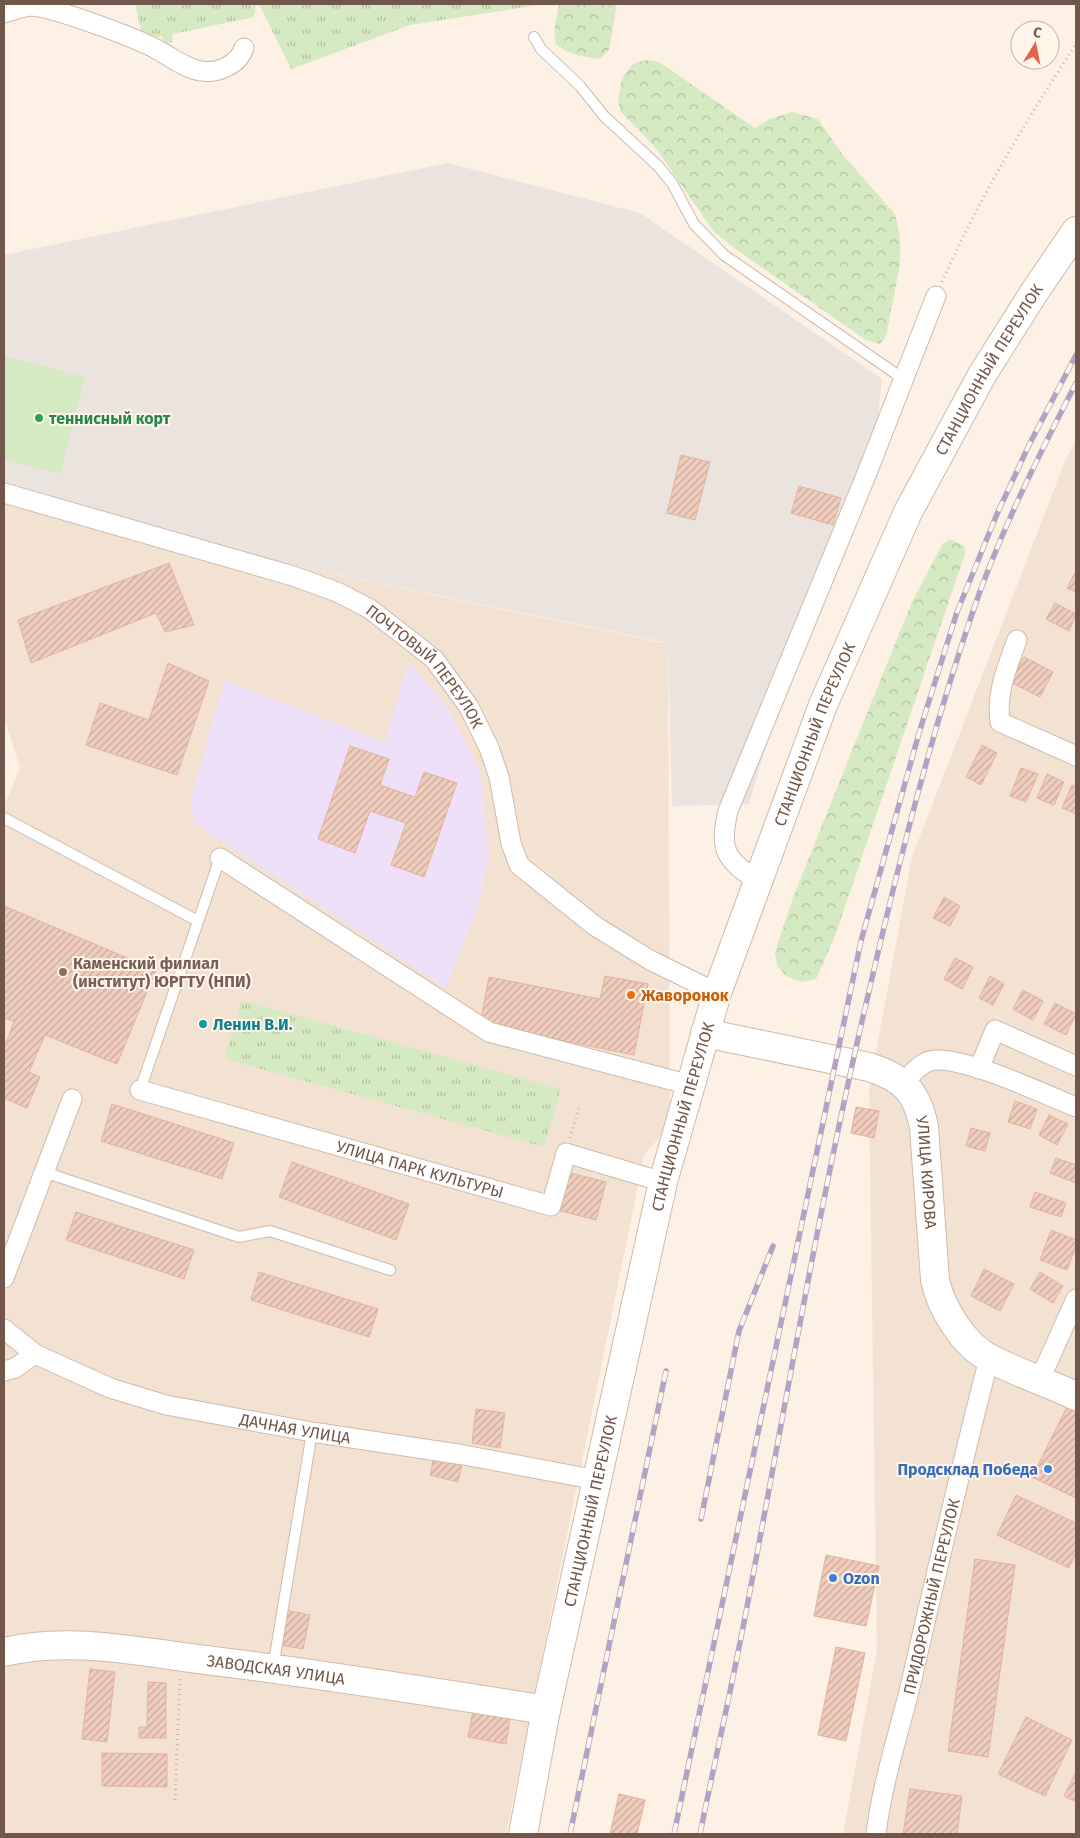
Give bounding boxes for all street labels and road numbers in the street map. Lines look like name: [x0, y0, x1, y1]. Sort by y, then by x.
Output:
street label: СТАНЦИОННЫЙ ПЕРЕУЛОК: [931, 280, 1047, 459]
street label: ПОЧТОВЫЙ ПЕРЕУЛОК: [362, 600, 488, 732]
street label: СТАНЦИОННЫЙ ПЕРЕУЛОК: [770, 639, 859, 829]
street label: СТАНЦИОННЫЙ ПЕРЕУЛОК: [647, 1019, 718, 1213]
street label: УЛИЦА КИРОВА: [912, 1114, 941, 1231]
street label: УЛИЦА ПАРК КУЛЬТУРЫ: [334, 1136, 506, 1202]
street label: ДАЧНАЯ УЛИЦА: [237, 1409, 353, 1447]
street label: СТАНЦИОННЫЙ ПЕРЕУЛОК: [560, 1413, 621, 1609]
street label: ПРИДОРОЖНЫЙ ПЕРЕУЛОК: [899, 1496, 963, 1697]
street label: ЗАВОДСКАЯ УЛИЦА: [206, 1651, 347, 1688]

